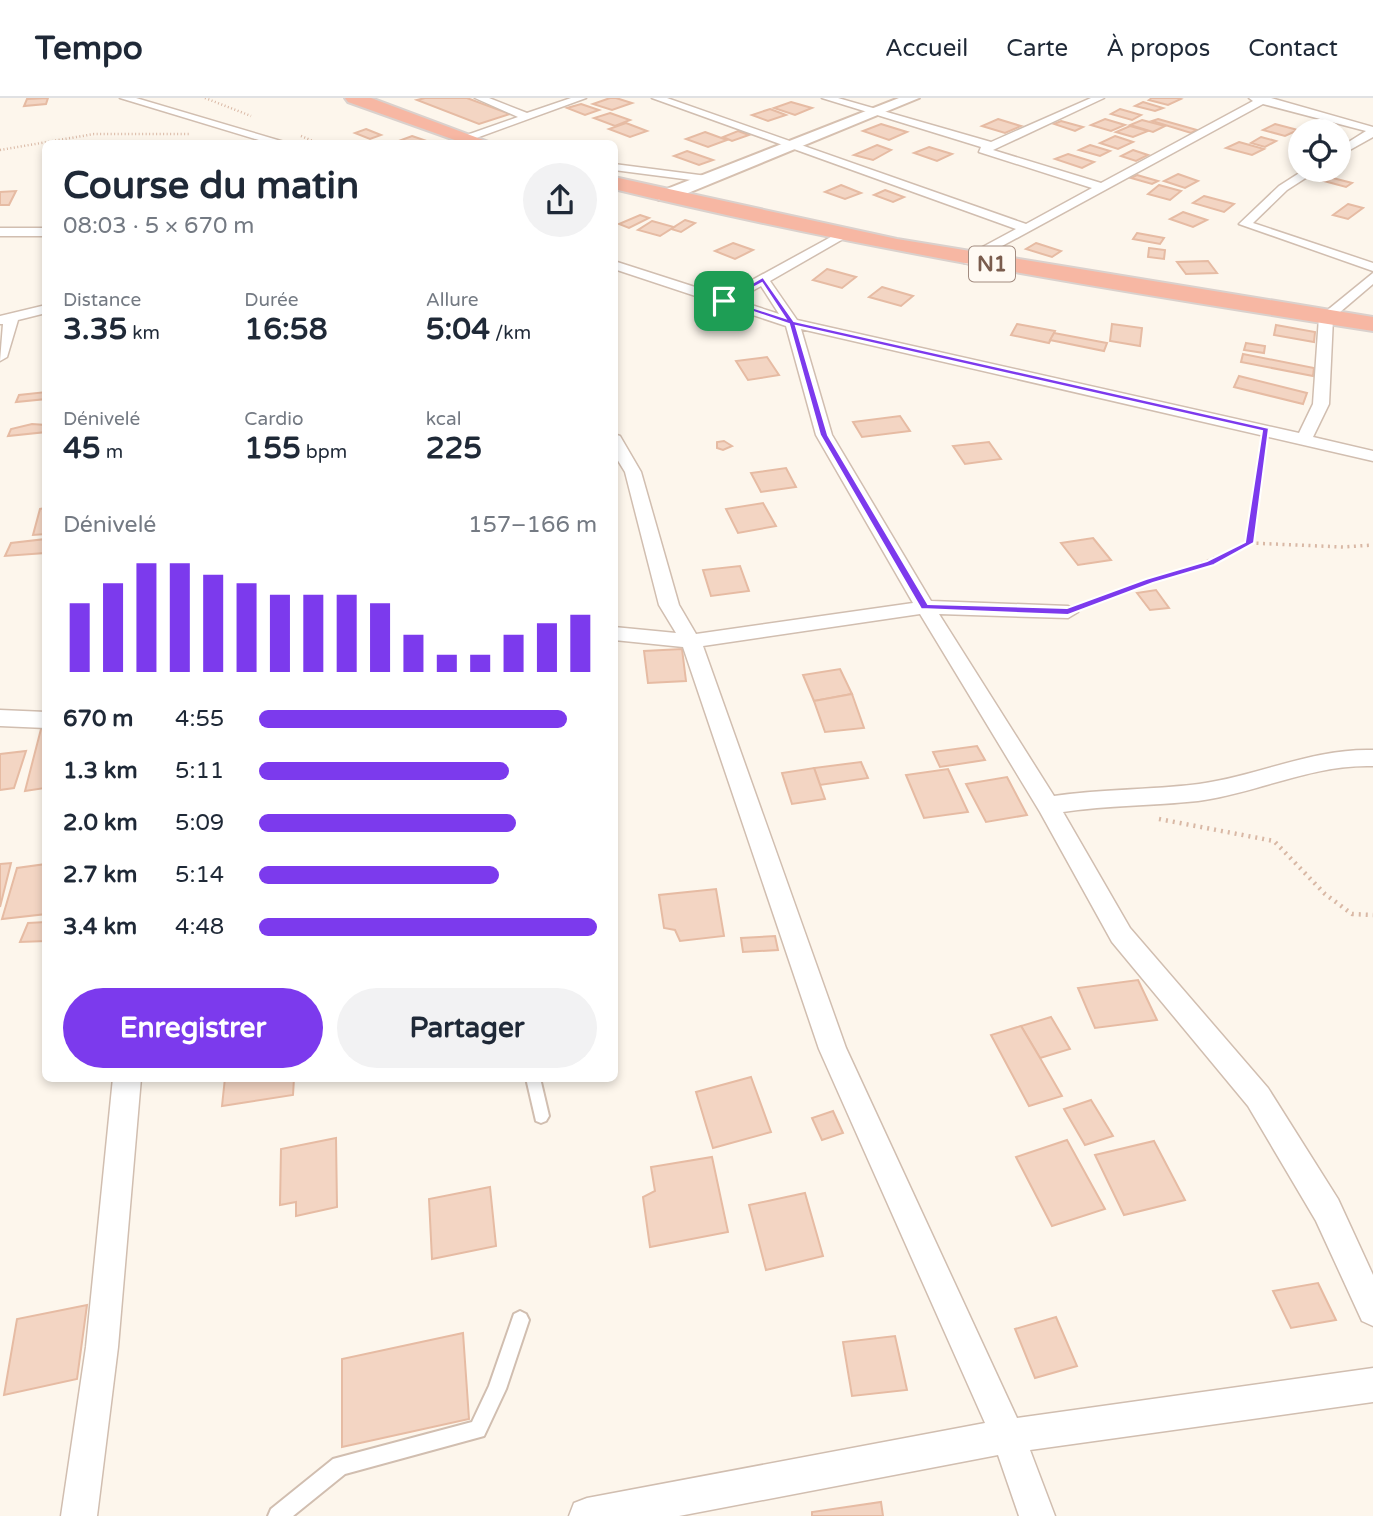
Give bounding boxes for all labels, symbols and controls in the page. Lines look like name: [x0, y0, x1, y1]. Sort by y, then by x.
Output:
text: Tempo: [35, 29, 143, 68]
text: Accueil: [885, 34, 968, 63]
text: Carte: [1006, 34, 1068, 63]
text: À propos: [1106, 34, 1210, 63]
text: Contact: [1248, 34, 1338, 63]
map controls: [1288, 119, 1351, 182]
button: locate: [1288, 119, 1351, 182]
text: Course du matin: [63, 163, 359, 209]
button: share: [523, 163, 597, 237]
text: 08:03 · 5 × 670 m: [63, 212, 254, 240]
road number: N1: [969, 246, 1015, 282]
pin: [694, 271, 754, 331]
icon: arrive: [705, 282, 743, 320]
text: Distance: [63, 289, 141, 311]
text: Durée: [244, 289, 299, 311]
text: Allure: [426, 289, 479, 311]
text: 3.35: [63, 311, 127, 348]
text: 16:58: [244, 311, 328, 348]
text: 5:04: [426, 311, 490, 348]
text: km: [127, 322, 160, 344]
text: /km: [490, 322, 531, 344]
text: Dénivelé: [63, 408, 140, 430]
text: Cardio: [244, 408, 303, 430]
text: kcal: [426, 408, 461, 430]
text: 45: [63, 430, 101, 467]
text: 155: [244, 430, 301, 467]
text: 225: [426, 430, 482, 467]
text: m: [101, 441, 123, 463]
text: bpm: [301, 441, 347, 463]
text: Dénivelé: [63, 511, 156, 539]
text: 157–166 m: [468, 511, 597, 539]
text: 670 m: [63, 705, 133, 733]
text: 4:55: [175, 705, 224, 733]
text: 1.3 km: [63, 757, 138, 785]
text: 5:11: [175, 757, 224, 785]
text: 2.0 km: [63, 809, 138, 837]
text: 5:09: [175, 809, 224, 837]
text: 2.7 km: [63, 861, 137, 889]
text: 5:14: [175, 861, 224, 889]
text: 3.4 km: [63, 913, 137, 941]
text: 4:48: [175, 913, 224, 941]
button: Enregistrer: [63, 988, 323, 1068]
button: Partager: [337, 988, 597, 1068]

